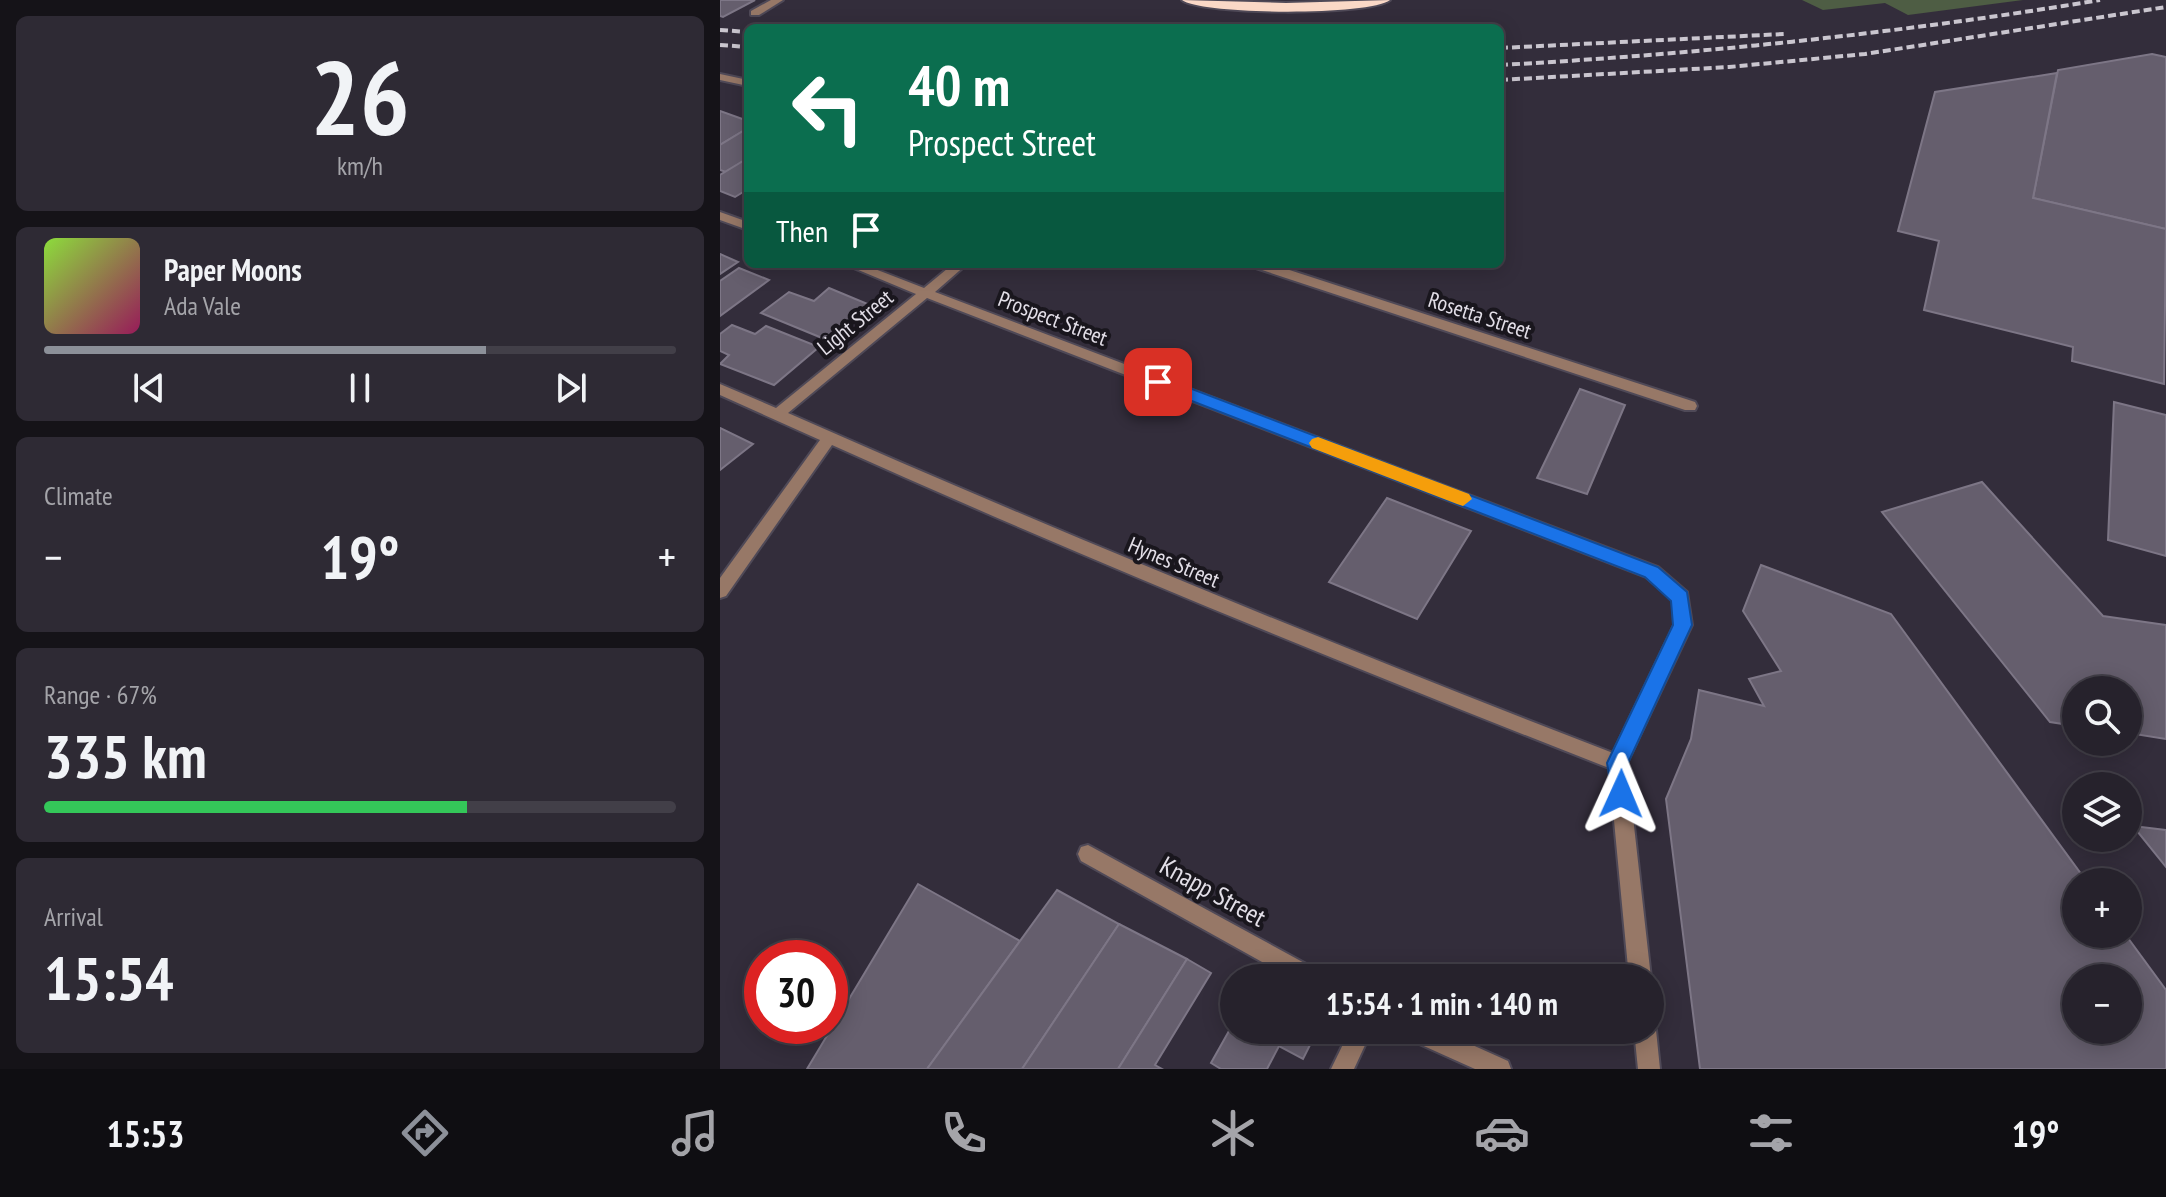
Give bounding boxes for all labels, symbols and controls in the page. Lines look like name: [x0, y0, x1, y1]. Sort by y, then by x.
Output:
text: 26: [310, 29, 410, 164]
text: 40 m: [908, 49, 1010, 121]
icon: left: [776, 56, 880, 160]
text: Prospect Street: [908, 119, 1096, 166]
text: km/h: [337, 149, 383, 182]
icon: arrive: [844, 208, 888, 252]
text: Then: [776, 211, 828, 250]
text: Paper Moons: [164, 250, 302, 289]
street label: Light Street: [811, 283, 899, 361]
street label: Prospect Street: [994, 284, 1112, 352]
street label: Rosetta Street: [1425, 285, 1535, 345]
text: Ada Vale: [164, 289, 241, 322]
pin: [1124, 348, 1192, 416]
icon: arrive: [1136, 360, 1180, 404]
icon: previous: [127, 366, 171, 410]
icon: pause: [338, 366, 382, 410]
icon: next: [549, 366, 593, 410]
text: Climate: [44, 479, 113, 512]
text: 19°: [320, 518, 400, 596]
text: −: [44, 528, 62, 585]
text: +: [658, 528, 676, 585]
street label: Hynes Street: [1124, 530, 1224, 594]
map controls: [2062, 676, 2142, 1044]
button: search: [2062, 676, 2142, 756]
text: Range · 67%: [44, 678, 157, 711]
text: 335 km: [44, 717, 207, 795]
position arrow: [1579, 752, 1663, 836]
button: layers: [2062, 772, 2142, 852]
street label: Knapp Street: [1154, 848, 1272, 934]
button: +: [2062, 868, 2142, 948]
text: Arrival: [44, 900, 103, 933]
text: 15:54: [44, 939, 174, 1017]
speed limit sign: 30: [744, 940, 848, 1044]
button: −: [2062, 964, 2142, 1044]
text: 15:54 · 1 min · 140 m: [1326, 984, 1558, 1023]
icon: directions: [397, 1105, 453, 1161]
icon: music: [667, 1105, 723, 1161]
icon: phone: [936, 1105, 992, 1161]
icon: climate: [1205, 1105, 1261, 1161]
icon: car: [1474, 1105, 1530, 1161]
icon: filters: [1743, 1105, 1799, 1161]
text: 15:53: [107, 1110, 184, 1157]
text: 19°: [2012, 1110, 2059, 1157]

